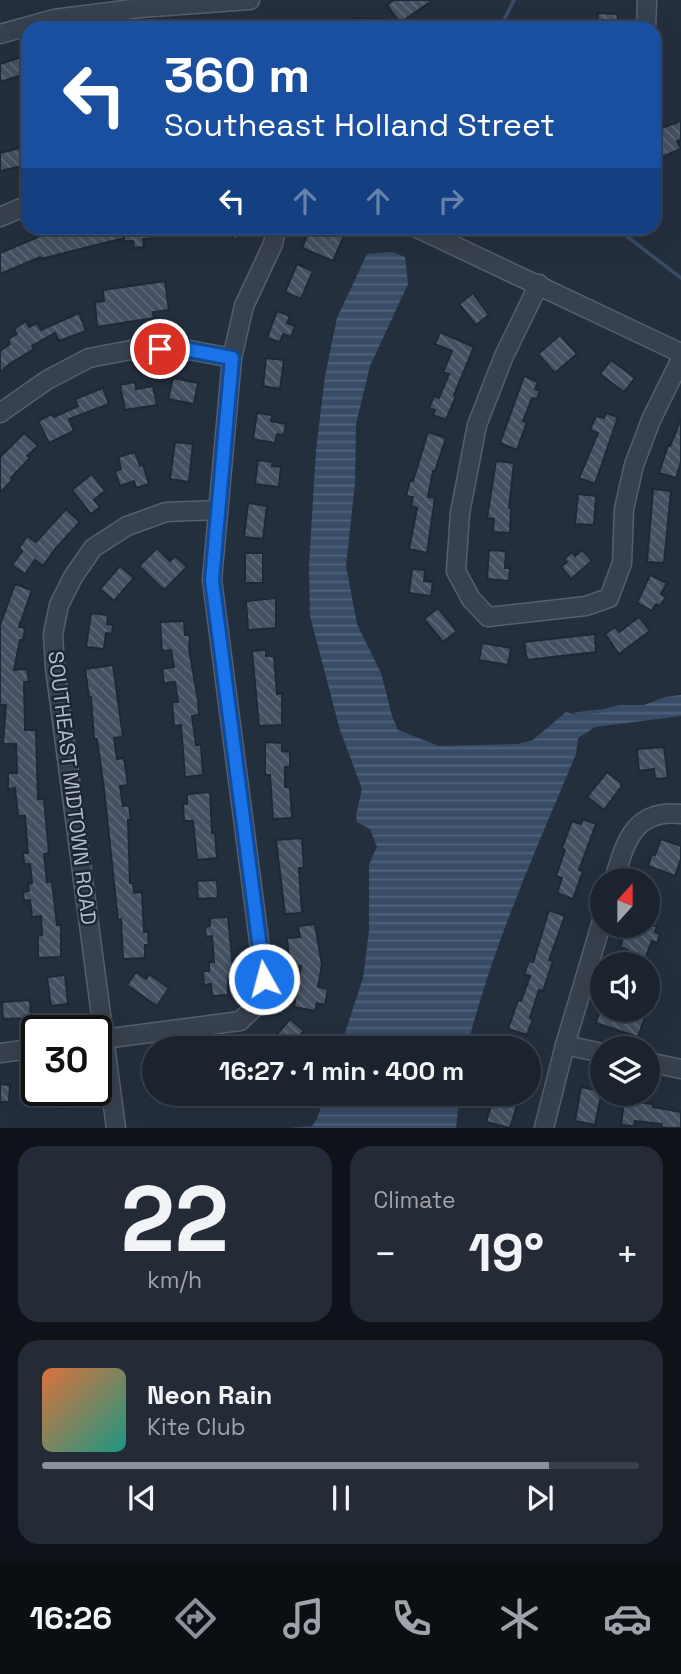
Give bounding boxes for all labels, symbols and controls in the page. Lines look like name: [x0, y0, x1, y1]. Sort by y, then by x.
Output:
text: 360 m: [164, 44, 310, 106]
icon: left: [49, 49, 140, 140]
text: Southeast Holland Street: [164, 105, 555, 145]
icon: left: [213, 182, 251, 220]
icon: ahead: [286, 182, 324, 220]
icon: ahead: [359, 182, 397, 220]
icon: right: [432, 182, 470, 220]
pin: [130, 319, 190, 379]
icon: arrive: [141, 330, 179, 368]
street label: SOUTHEAST MIDTOWN ROAD: [42, 650, 103, 926]
north arrow: [590, 868, 660, 938]
map controls: [590, 868, 660, 1106]
position arrow: [227, 942, 301, 1016]
button: sound: [590, 952, 660, 1022]
speed limit sign: 30: [21, 1015, 112, 1106]
button: layers: [590, 1036, 660, 1106]
text: 16:27 · 1 min · 400 m: [219, 1054, 464, 1088]
text: 22: [121, 1161, 229, 1278]
text: Climate: [374, 1185, 456, 1215]
text: 19°: [468, 1220, 544, 1286]
text: −: [374, 1230, 397, 1278]
text: +: [615, 1230, 639, 1278]
text: km/h: [147, 1265, 202, 1295]
text: Neon Rain: [147, 1378, 272, 1412]
text: Kite Club: [147, 1412, 246, 1442]
icon: previous: [123, 1479, 161, 1517]
icon: pause: [322, 1479, 360, 1517]
icon: next: [521, 1479, 559, 1517]
icon: directions: [171, 1594, 220, 1643]
icon: music: [279, 1594, 328, 1643]
icon: phone: [387, 1594, 436, 1643]
icon: climate: [495, 1594, 544, 1643]
icon: car: [603, 1594, 652, 1643]
text: 16:26: [29, 1598, 112, 1638]

